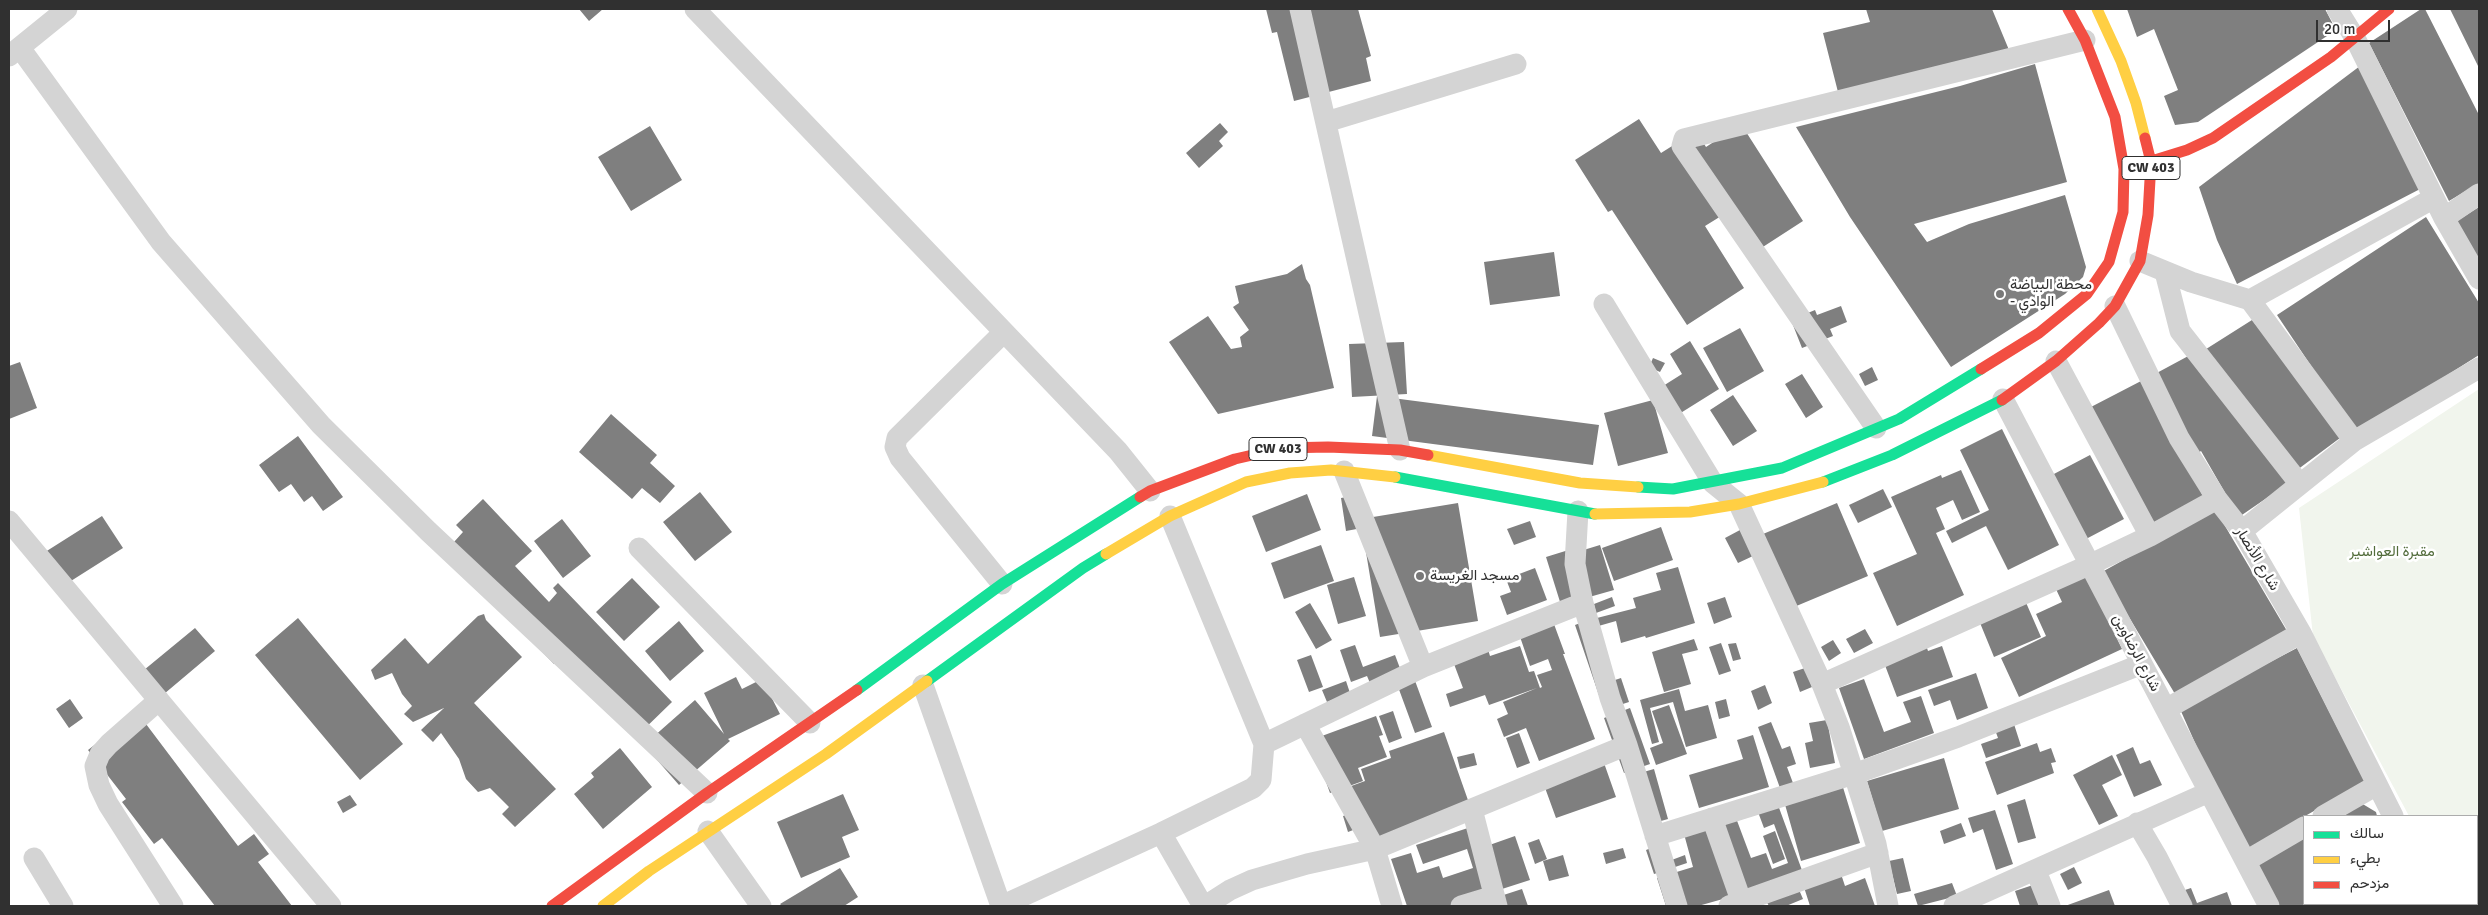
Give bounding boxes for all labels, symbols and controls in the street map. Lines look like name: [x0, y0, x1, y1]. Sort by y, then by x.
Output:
scale bar: [2318, 10, 2392, 42]
text: 20 m: [2324, 20, 2355, 38]
road number: CW 403: [2122, 156, 2180, 180]
place label: محطة البياضة - الوادي: [2010, 276, 2092, 311]
marker: محطة البياضة - الوادي: [1994, 288, 2006, 300]
road number: CW 403: [1249, 438, 1307, 460]
street label: شارع الأنصار: [2231, 524, 2283, 594]
park label: مقبرة العواشير: [2349, 543, 2435, 561]
place label: مسجد الغريسة: [1430, 567, 1519, 585]
marker: مسجد الغريسة: [1414, 570, 1426, 582]
street label: شارع الرضاوين: [2108, 611, 2164, 695]
legend: [2303, 815, 2478, 905]
text: سالك: [2350, 824, 2384, 842]
text: بطيء: [2350, 849, 2380, 867]
text: مزدحم: [2350, 874, 2389, 892]

